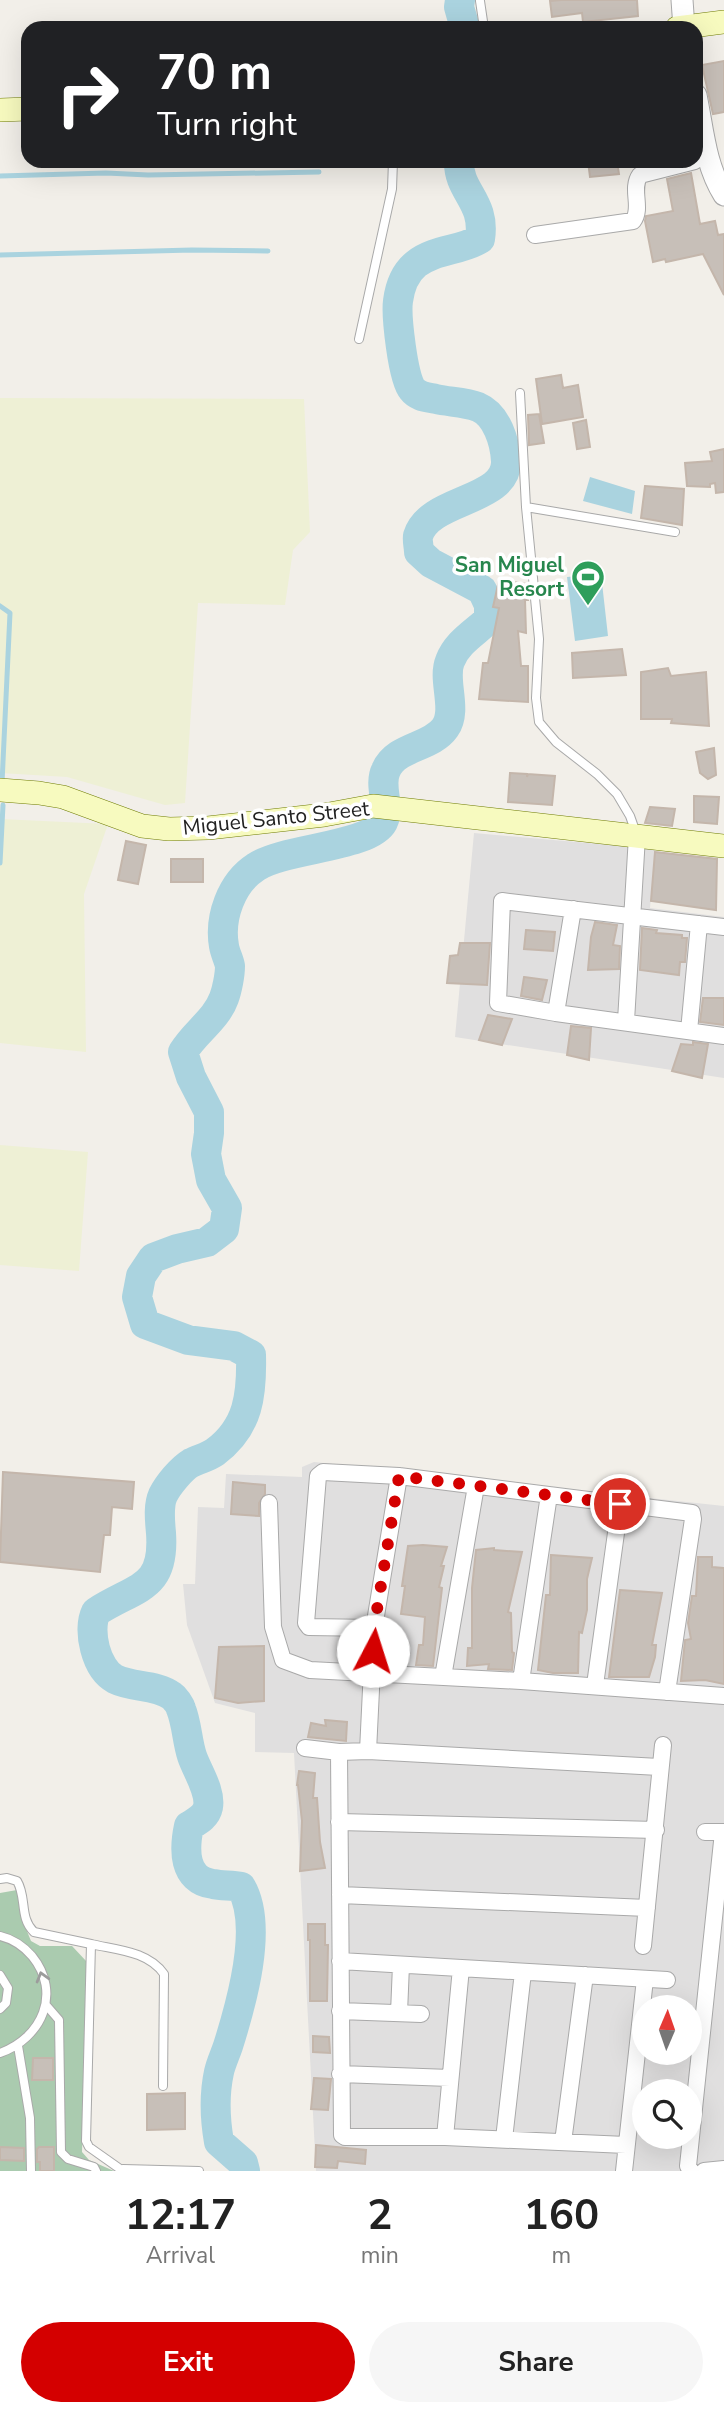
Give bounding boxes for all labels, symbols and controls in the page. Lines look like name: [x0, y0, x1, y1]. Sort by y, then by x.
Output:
text: 70 m: [157, 39, 272, 106]
icon: right: [42, 49, 133, 140]
text: Turn right: [157, 103, 297, 146]
place label: San Miguel Resort: [455, 551, 565, 603]
sports icon: San Miguel Resort: [569, 558, 607, 607]
street label: Miguel Santo Street: [181, 794, 371, 842]
pin: [590, 1474, 650, 1534]
icon: arrive: [601, 1485, 639, 1523]
position arrow: [336, 1614, 410, 1688]
one-way arrow: [36, 1971, 51, 1983]
north arrow: [632, 1995, 702, 2065]
map controls: [632, 1995, 702, 2149]
button: search: [632, 2079, 702, 2149]
text: 12:17: [125, 2187, 236, 2244]
text: 2: [367, 2187, 392, 2244]
text: 160: [524, 2187, 599, 2244]
text: Arrival: [146, 2240, 215, 2271]
text: min: [361, 2240, 399, 2271]
text: m: [552, 2240, 571, 2271]
button: Exit: [21, 2322, 355, 2402]
button: Share: [369, 2322, 703, 2402]

